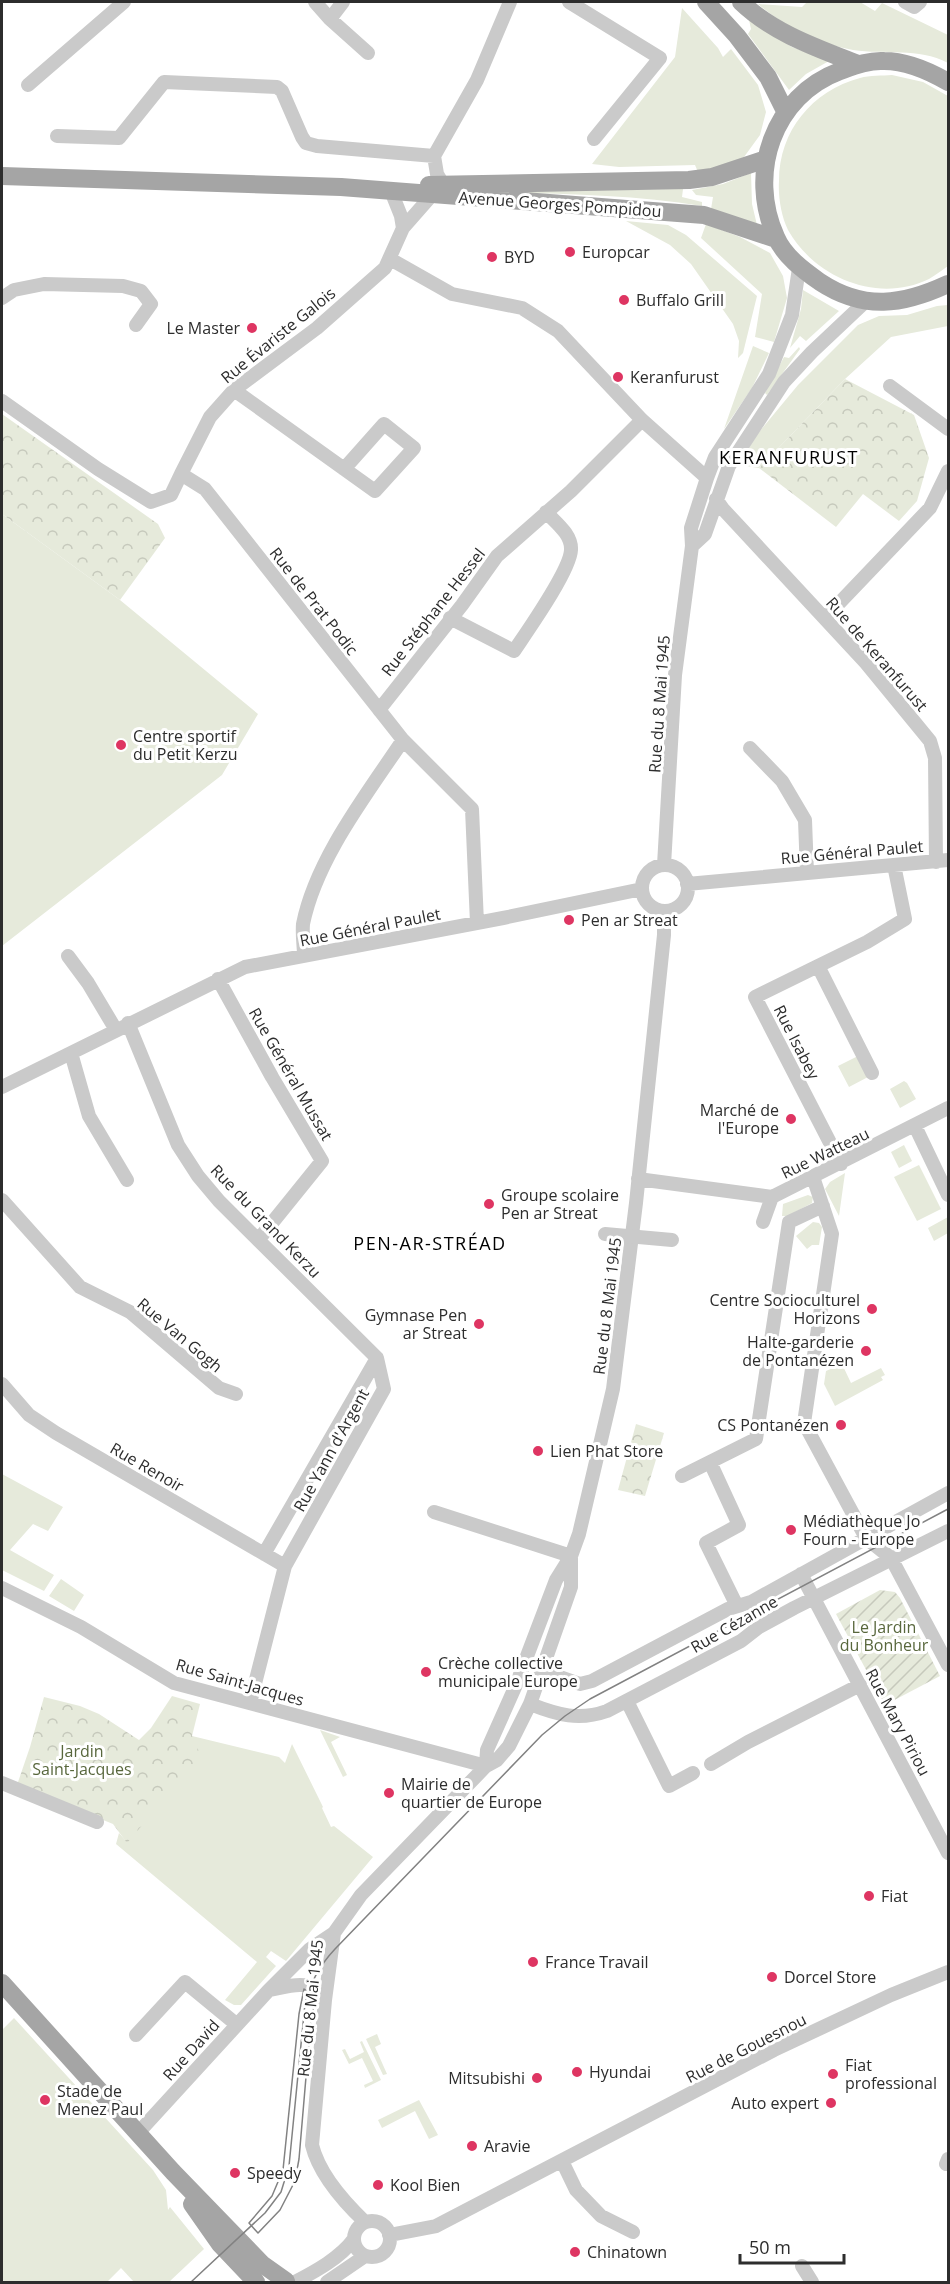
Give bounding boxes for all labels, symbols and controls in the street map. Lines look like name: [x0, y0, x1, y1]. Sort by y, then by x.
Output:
street label: Avenue Georges Pompidou: [458, 186, 662, 222]
place label: Europcar: [582, 241, 650, 263]
marker: Europcar: [563, 245, 577, 259]
place label: BYD: [504, 246, 535, 268]
marker: BYD: [485, 250, 499, 264]
street label: Rue Évariste Galois: [216, 282, 340, 388]
place label: Buffalo Grill: [636, 289, 724, 311]
marker: Buffalo Grill: [617, 293, 631, 307]
place label: Le Master: [166, 317, 240, 339]
marker: Le Master: [245, 321, 259, 335]
place label: Keranfurust: [630, 366, 719, 388]
marker: Keranfurust: [611, 370, 625, 384]
district label: KERANFURUST: [719, 445, 859, 469]
street label: Rue de Prat Podic: [265, 542, 363, 660]
street label: Rue Stéphane Hessel: [376, 543, 490, 681]
street label: Rue de Keranfurust: [821, 592, 933, 716]
street label: Rue du 8 Mai 1945: [643, 634, 675, 774]
place label: Centre sportif du Petit Kerzu: [133, 725, 238, 765]
marker: Centre sportif du Petit Kerzu: [114, 738, 128, 752]
street label: Rue Général Paulet: [780, 835, 924, 869]
street label: Rue Général Paulet: [298, 903, 443, 951]
place label: Pen ar Streat: [581, 909, 678, 931]
marker: Pen ar Streat: [562, 913, 576, 927]
street label: Rue Isabey: [769, 1001, 826, 1084]
street label: Rue Général Mussat: [244, 1004, 338, 1145]
place label: Marché de l'Europe: [700, 1099, 779, 1139]
marker: Marché de l'Europe: [784, 1112, 798, 1126]
street label: Rue Watteau: [777, 1122, 873, 1184]
street label: Rue du Grand Kerzu: [206, 1159, 326, 1283]
place label: Groupe scolaire Pen ar Streat: [501, 1184, 619, 1224]
marker: Groupe scolaire Pen ar Streat: [482, 1197, 496, 1211]
district label: PEN-AR-STRÉAD: [353, 1231, 507, 1255]
street label: Rue du 8 Mai 1945: [588, 1236, 626, 1376]
place label: Centre Socioculturel Horizons: [709, 1289, 860, 1329]
street label: Rue Van Gogh: [133, 1293, 227, 1377]
marker: Centre Socioculturel Horizons: [865, 1302, 879, 1316]
place label: Gymnase Pen ar Streat: [365, 1304, 467, 1344]
marker: Gymnase Pen ar Streat: [472, 1317, 486, 1331]
place label: Halte-garderie de Pontanézen: [742, 1331, 854, 1371]
marker: Halte-garderie de Pontanézen: [859, 1344, 873, 1358]
street label: Rue Yann d'Argent: [288, 1384, 374, 1516]
place label: CS Pontanézen: [717, 1414, 829, 1436]
marker: CS Pontanézen: [834, 1418, 848, 1432]
street label: Rue Renoir: [106, 1437, 188, 1497]
place label: Lien Phat Store: [550, 1440, 663, 1462]
marker: Lien Phat Store: [531, 1444, 545, 1458]
place label: Médiathèque Jo Fourn - Europe: [803, 1510, 920, 1550]
marker: Médiathèque Jo Fourn - Europe: [784, 1523, 798, 1537]
street label: Rue Cézanne: [687, 1590, 781, 1658]
park label: Le Jardin du Bonheur: [840, 1616, 929, 1656]
place label: Crèche collective municipale Europe: [438, 1652, 578, 1692]
street label: Rue Saint-Jacques: [173, 1653, 307, 1711]
marker: Crèche collective municipale Europe: [419, 1665, 433, 1679]
street label: Rue Mary Piriou: [860, 1665, 936, 1779]
park label: Jardin Saint-Jacques: [32, 1740, 132, 1780]
place label: Mairie de quartier de Europe: [401, 1773, 542, 1813]
marker: Mairie de quartier de Europe: [382, 1786, 396, 1800]
place label: Fiat: [881, 1885, 908, 1907]
marker: Fiat: [862, 1889, 876, 1903]
street label: Rue du 8 Mai 1945: [292, 1938, 328, 2078]
place label: France Travail: [545, 1951, 649, 1973]
marker: France Travail: [526, 1955, 540, 1969]
place label: Dorcel Store: [784, 1966, 876, 1988]
marker: Dorcel Store: [765, 1970, 779, 1984]
street label: Rue de Gouesnou: [682, 2008, 810, 2088]
street label: Rue David: [158, 2015, 224, 2085]
place label: Fiat professional: [845, 2054, 937, 2094]
place label: Hyundai: [589, 2061, 651, 2083]
marker: Hyundai: [570, 2065, 584, 2079]
place label: Mitsubishi: [448, 2067, 525, 2089]
marker: Fiat professional: [826, 2067, 840, 2081]
marker: Mitsubishi: [530, 2071, 544, 2085]
place label: Stade de Menez Paul: [57, 2080, 143, 2120]
place label: Auto expert: [731, 2092, 819, 2114]
marker: Stade de Menez Paul: [38, 2093, 52, 2107]
marker: Auto expert: [824, 2096, 838, 2110]
place label: Aravie: [484, 2135, 531, 2157]
marker: Aravie: [465, 2139, 479, 2153]
place label: Speedy: [247, 2162, 302, 2184]
marker: Speedy: [228, 2166, 242, 2180]
place label: Kool Bien: [390, 2174, 460, 2196]
marker: Kool Bien: [371, 2178, 385, 2192]
scale bar: [740, 2227, 844, 2265]
text: 50 m: [749, 2235, 791, 2259]
place label: Chinatown: [587, 2241, 667, 2263]
marker: Chinatown: [568, 2245, 582, 2259]

